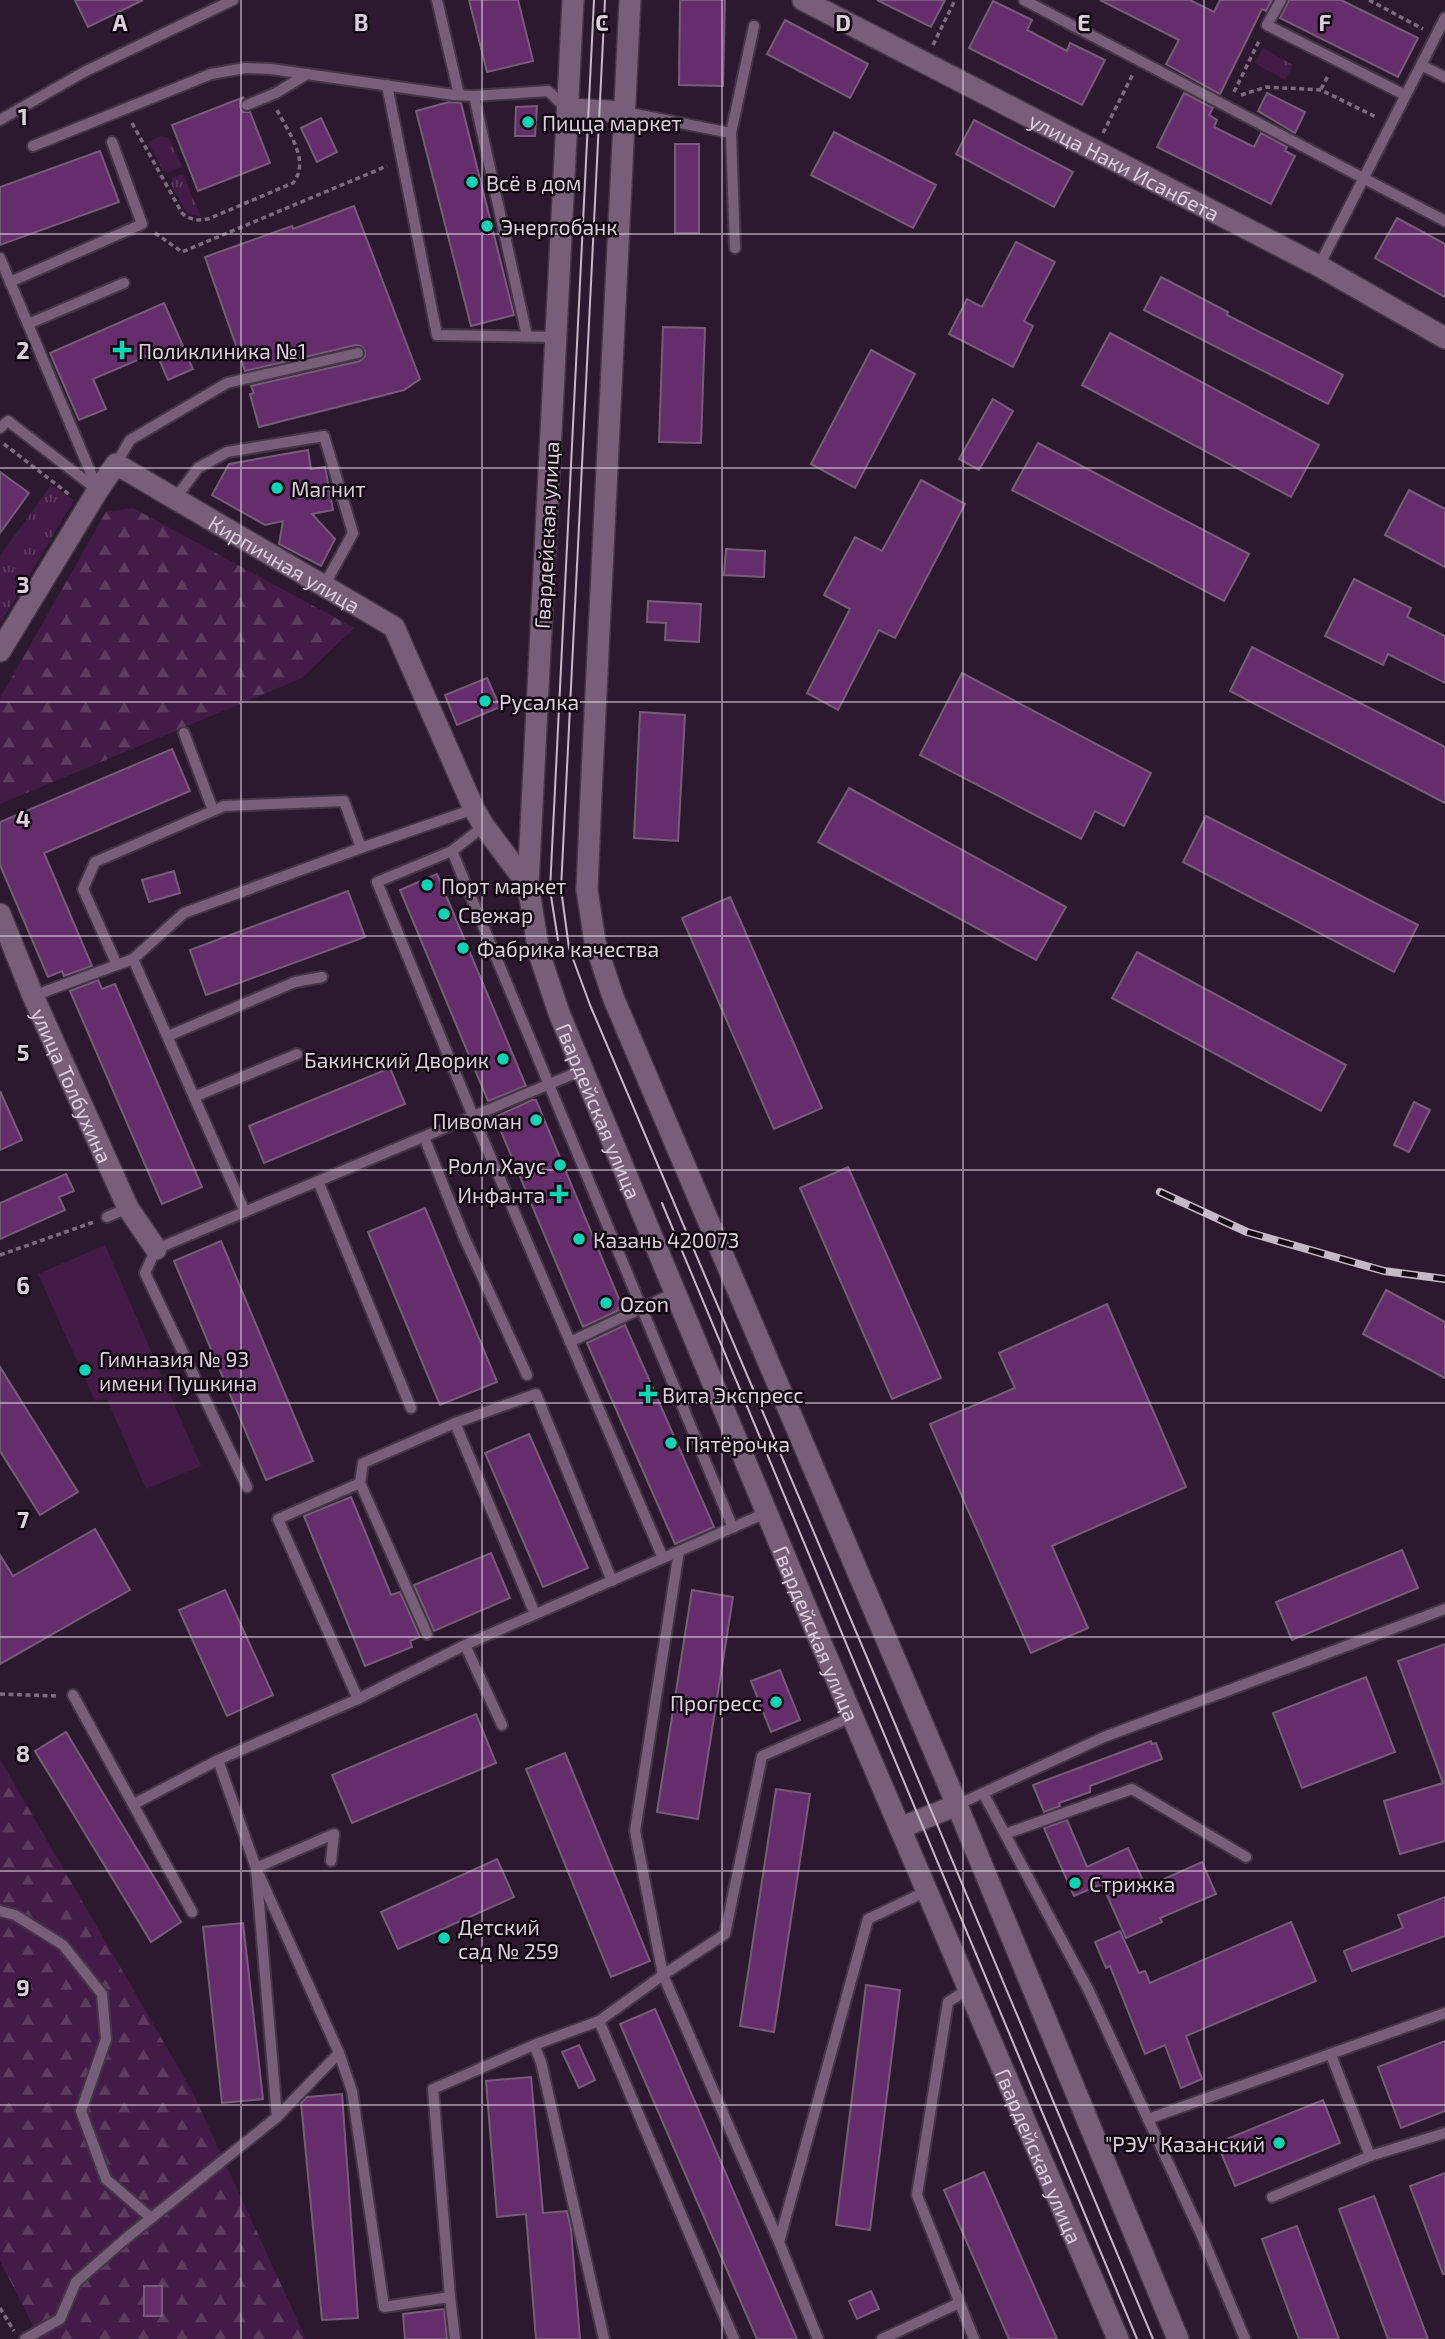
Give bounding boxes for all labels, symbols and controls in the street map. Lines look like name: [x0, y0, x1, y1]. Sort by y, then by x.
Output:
text: A: [112, 8, 128, 36]
text: B: [354, 8, 368, 36]
text: C: [595, 8, 609, 36]
text: D: [835, 8, 851, 36]
text: E: [1077, 8, 1091, 36]
text: F: [1319, 8, 1332, 36]
text: 1: [18, 102, 28, 130]
street label: улица Наки Исанбета: [1025, 106, 1224, 225]
place label: Пицца маркет: [542, 110, 682, 135]
marker: Пицца маркет: [520, 114, 536, 130]
place label: Всё в дом: [486, 170, 581, 195]
marker: Всё в дом: [464, 174, 480, 190]
place label: Энергобанк: [501, 214, 618, 239]
marker: Энергобанк: [479, 218, 495, 234]
text: 2: [16, 336, 30, 364]
place label: Поликлиника №1: [138, 338, 306, 363]
marker: Поликлиника №1: [112, 340, 132, 360]
street label: Гвардейская улица: [529, 440, 564, 630]
place label: Магнит: [291, 476, 366, 501]
marker: Магнит: [269, 480, 285, 496]
street label: Кирпичная улица: [205, 509, 365, 617]
text: 3: [16, 570, 30, 598]
place label: Русалка: [499, 689, 579, 715]
marker: Русалка: [477, 693, 493, 709]
text: 4: [16, 804, 30, 832]
place label: Порт маркет: [441, 873, 566, 898]
marker: Порт маркет: [419, 877, 435, 893]
place label: Свежар: [458, 902, 533, 927]
marker: Свежар: [436, 906, 452, 922]
place label: Фабрика качества: [477, 936, 659, 961]
marker: Фабрика качества: [455, 940, 471, 956]
street label: улица Толбухина: [26, 1004, 119, 1167]
street label: Гвардейская улица: [552, 1019, 647, 1202]
text: 5: [17, 1038, 29, 1066]
place label: Бакинский Дворик: [304, 1047, 489, 1072]
marker: Бакинский Дворик: [495, 1051, 511, 1067]
place label: Пивоман: [432, 1108, 522, 1133]
marker: Пивоман: [528, 1112, 544, 1128]
place label: Ролл Хаус: [448, 1153, 546, 1179]
marker: Ролл Хаус: [552, 1157, 568, 1173]
place label: Инфанта: [457, 1182, 545, 1207]
marker: Инфанта: [551, 1186, 567, 1202]
place label: Казань 420073: [593, 1227, 739, 1252]
marker: Казань 420073: [571, 1231, 587, 1247]
text: 6: [16, 1271, 30, 1299]
place label: Ozon: [620, 1291, 669, 1316]
marker: Ozon: [598, 1295, 614, 1311]
place label: Гимназия № 93 имени Пушкина: [99, 1346, 257, 1396]
marker: Гимназия № 93 имени Пушкина: [77, 1362, 93, 1378]
place label: Вита Экспресс: [662, 1382, 804, 1407]
marker: Вита Экспресс: [640, 1386, 656, 1402]
place label: Пятёрочка: [685, 1431, 790, 1456]
marker: Пятёрочка: [663, 1435, 679, 1451]
text: 7: [17, 1505, 29, 1533]
street label: Гвардейская улица: [769, 1542, 865, 1725]
place label: Прогресс: [670, 1690, 762, 1715]
marker: Прогресс: [768, 1694, 784, 1710]
text: 8: [16, 1739, 30, 1767]
place label: Стрижка: [1089, 1871, 1175, 1896]
marker: Стрижка: [1067, 1875, 1083, 1891]
place label: Детский сад № 259: [458, 1914, 559, 1963]
marker: Детский сад № 259: [436, 1930, 452, 1946]
text: 9: [16, 1973, 30, 2001]
street label: Гвардейская улица: [991, 2064, 1088, 2247]
place label: "РЭУ" Казанский: [1105, 2131, 1265, 2156]
marker: "РЭУ" Казанский: [1271, 2135, 1287, 2151]

